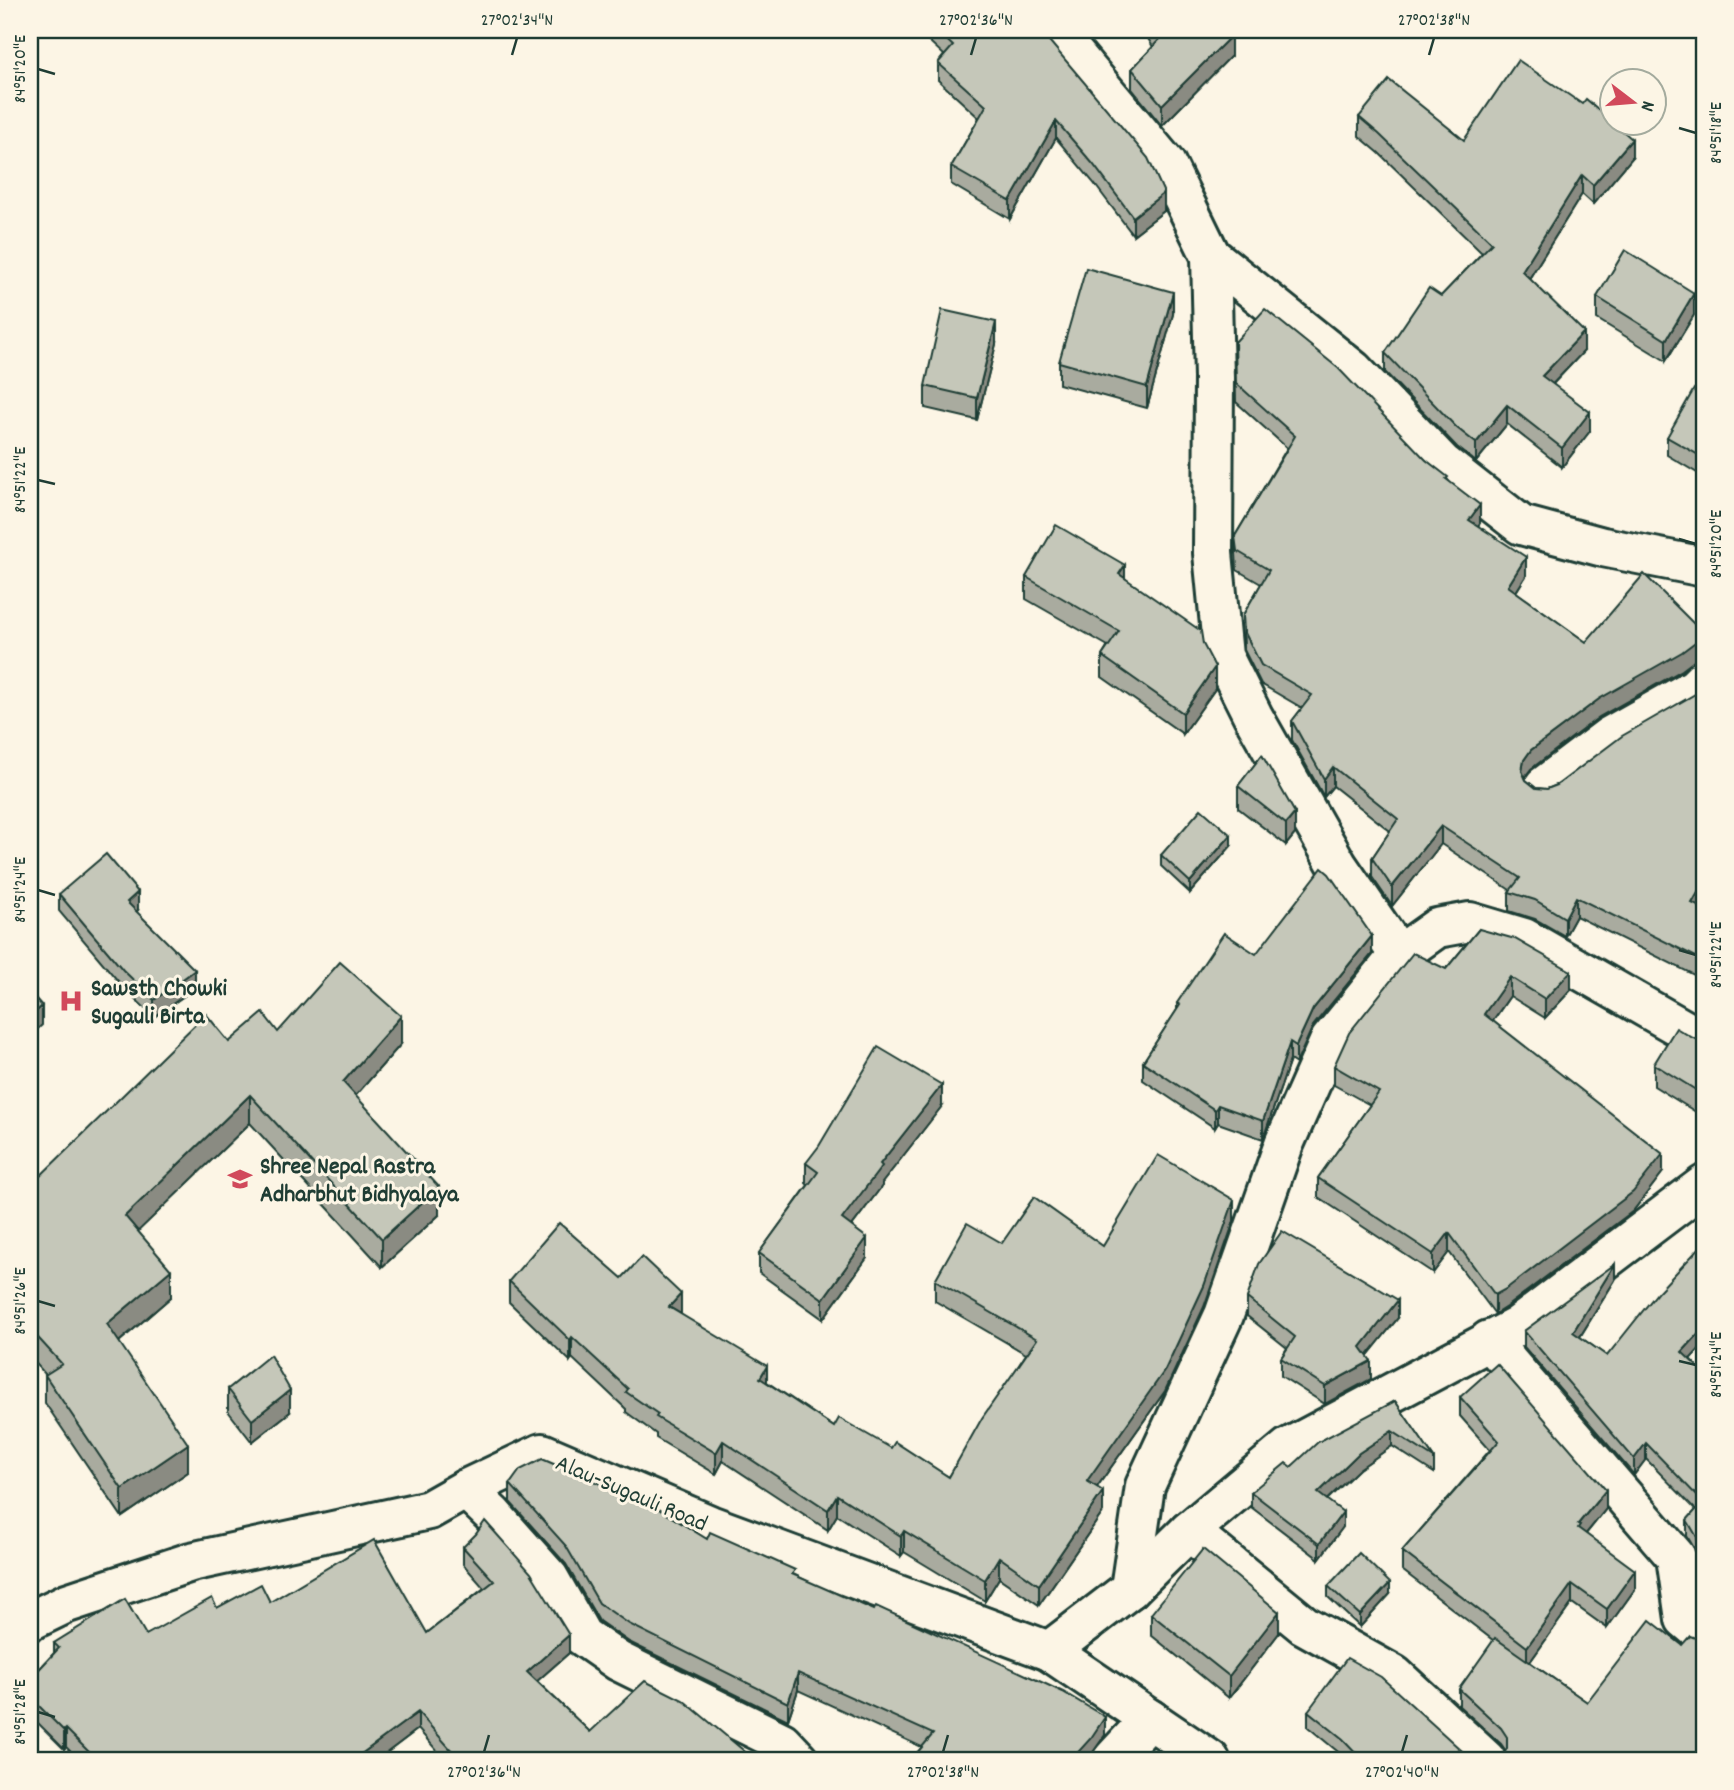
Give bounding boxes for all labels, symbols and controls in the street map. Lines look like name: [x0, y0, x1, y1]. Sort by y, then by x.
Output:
text: 27°02'34"N: [481, 9, 553, 34]
text: 27°02'36"N: [939, 9, 1013, 34]
text: 27°02'38"N: [1398, 9, 1470, 34]
text: 84°51'20"E: [9, 35, 34, 103]
north arrow: [1598, 66, 1668, 136]
text: N: [1632, 97, 1660, 114]
text: 84°51'18"E: [1705, 102, 1730, 164]
text: 84°51'22"E: [9, 447, 34, 513]
text: 84°51'20"E: [1705, 510, 1730, 578]
text: 84°51'24"E: [9, 857, 34, 923]
text: 84°51'22"E: [1705, 922, 1730, 988]
place label: Sawsth Chowki Sugauli Birta: [91, 973, 228, 1035]
hospital icon: Sawsth Chowki Sugauli Birta: [57, 987, 85, 1015]
place label: Shree Nepal Rastra Adharbhut Bidhyalaya: [260, 1151, 459, 1213]
school or university icon: Shree Nepal Rastra Adharbhut Bidhyalaya: [226, 1165, 254, 1193]
text: 84°51'26"E: [9, 1267, 34, 1335]
text: 84°51'24"E: [1705, 1332, 1730, 1398]
street label: Alau-Sugauli Road: [550, 1447, 712, 1542]
text: 84°51'28"E: [9, 1679, 34, 1745]
text: 27°02'36"N: [447, 1761, 521, 1786]
text: 27°02'38"N: [907, 1761, 979, 1786]
text: 27°02'40"N: [1365, 1761, 1439, 1786]

